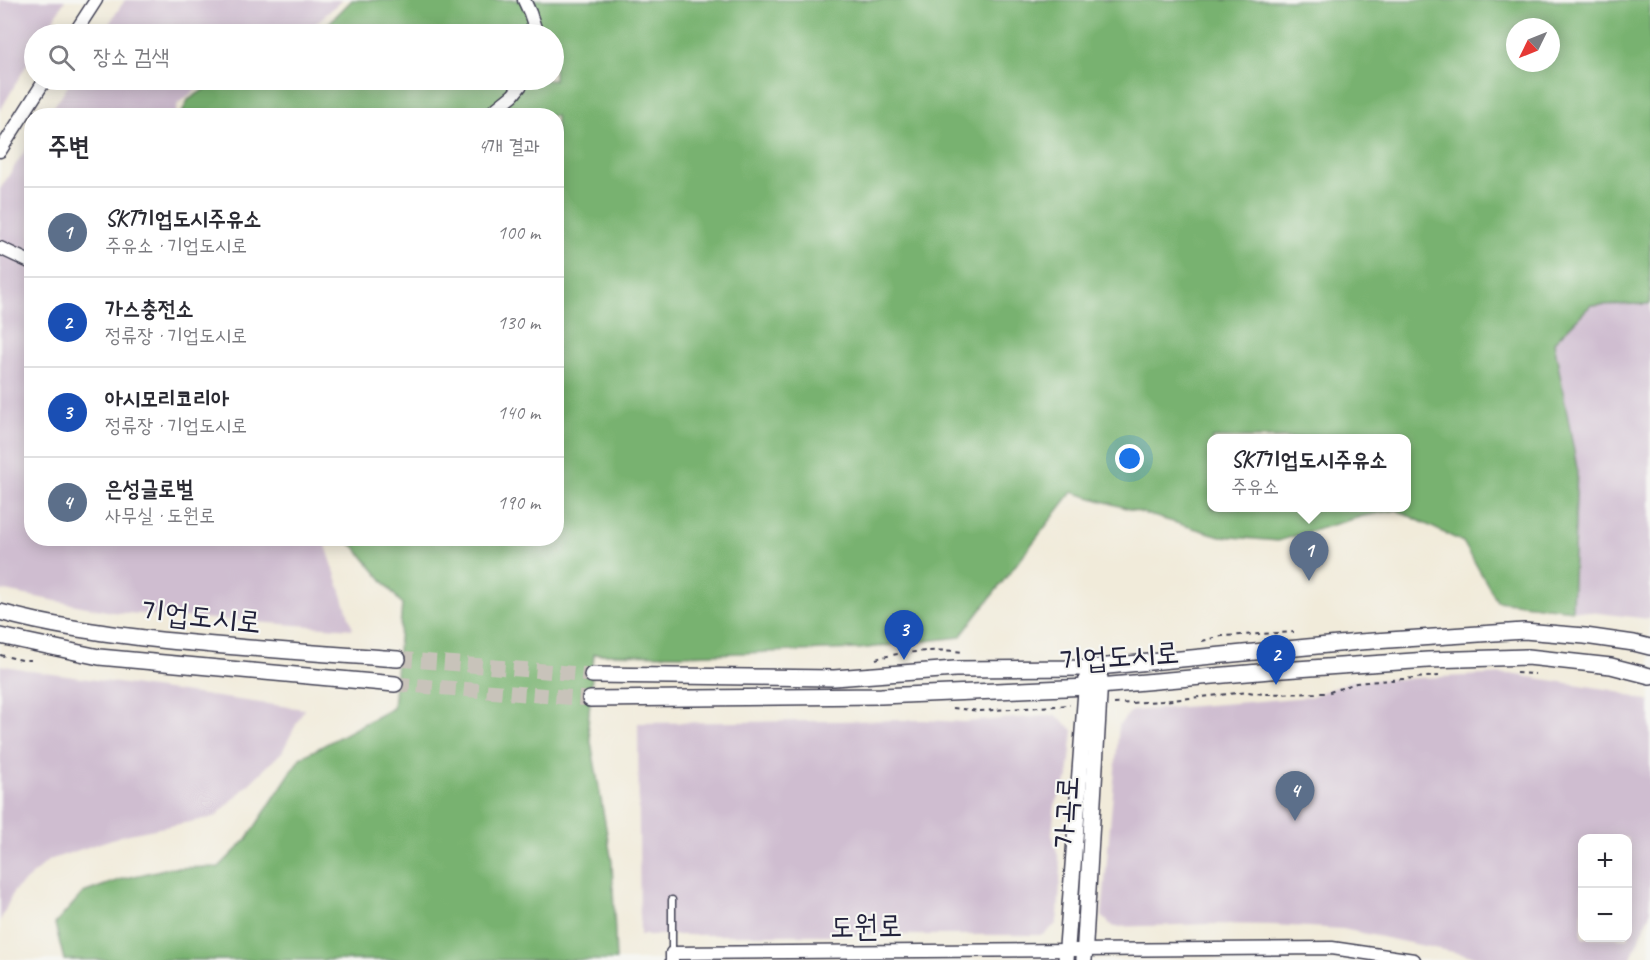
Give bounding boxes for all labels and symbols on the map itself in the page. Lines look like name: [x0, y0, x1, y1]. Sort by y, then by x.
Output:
north arrow: [1506, 18, 1560, 72]
your location: [1115, 444, 1144, 473]
pin: 1: [1290, 532, 1328, 581]
street label: 기업도시로: [139, 591, 263, 641]
pin: 3: [884, 610, 924, 660]
street label: 기업도시로: [1057, 633, 1181, 679]
pin: 2: [1256, 636, 1296, 685]
pin: 4: [1276, 772, 1314, 821]
street label: 가곡로: [1045, 775, 1087, 849]
street label: 도원로: [829, 906, 903, 946]

